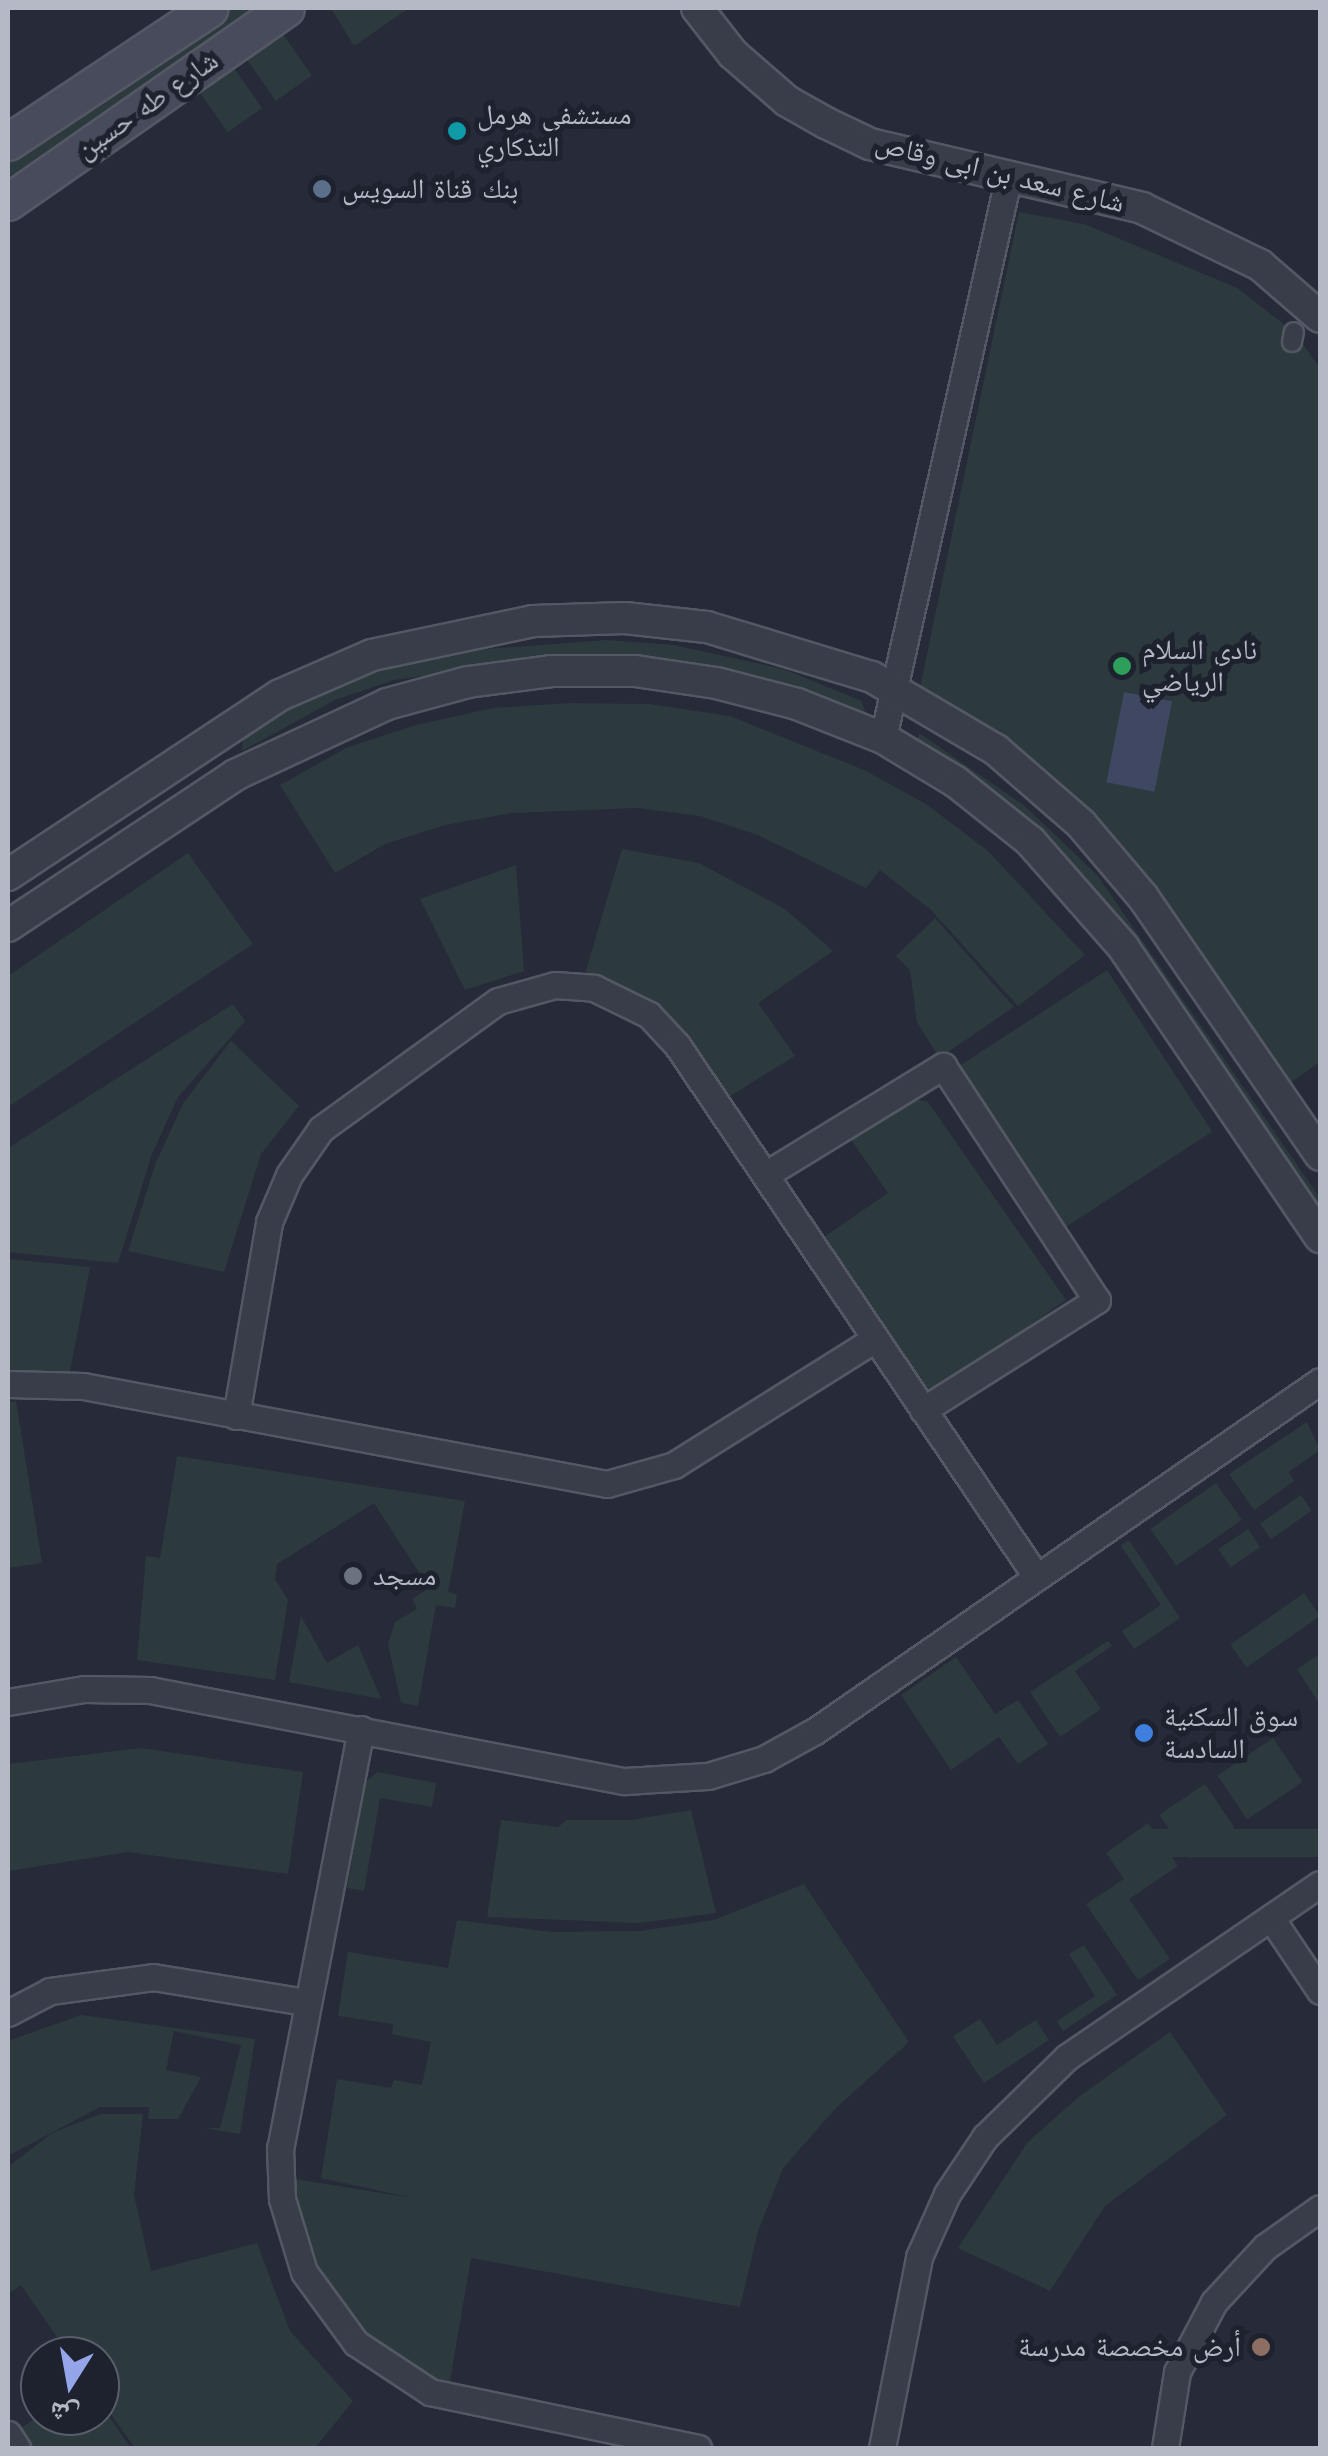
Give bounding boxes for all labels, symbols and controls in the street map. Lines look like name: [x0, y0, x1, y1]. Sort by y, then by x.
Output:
street label: شارع طه حسين: [69, 44, 225, 166]
place label: مستشفى هرمل التذكاري: [477, 98, 631, 164]
marker: مستشفى هرمل التذكاري: [446, 120, 468, 142]
street label: شارع سعد بن ابى وقاص: [872, 126, 1128, 220]
place label: بنك قناة السويس: [342, 172, 518, 206]
marker: بنك قناة السويس: [311, 178, 333, 200]
place label: نادي السلام الرياضي: [1142, 633, 1257, 699]
marker: نادي السلام الرياضي: [1111, 655, 1133, 677]
place label: مسجد: [373, 1559, 436, 1593]
marker: مسجد: [342, 1565, 364, 1587]
place label: سوق السكنية السادسة: [1164, 1700, 1298, 1766]
marker: سوق السكنية السادسة: [1133, 1722, 1155, 1744]
place label: أرض مخصصة مدرسة: [1018, 2330, 1241, 2364]
north arrow: [20, 2336, 120, 2436]
marker: أرض مخصصة مدرسة: [1250, 2336, 1272, 2358]
text: ش: [47, 2395, 82, 2433]

